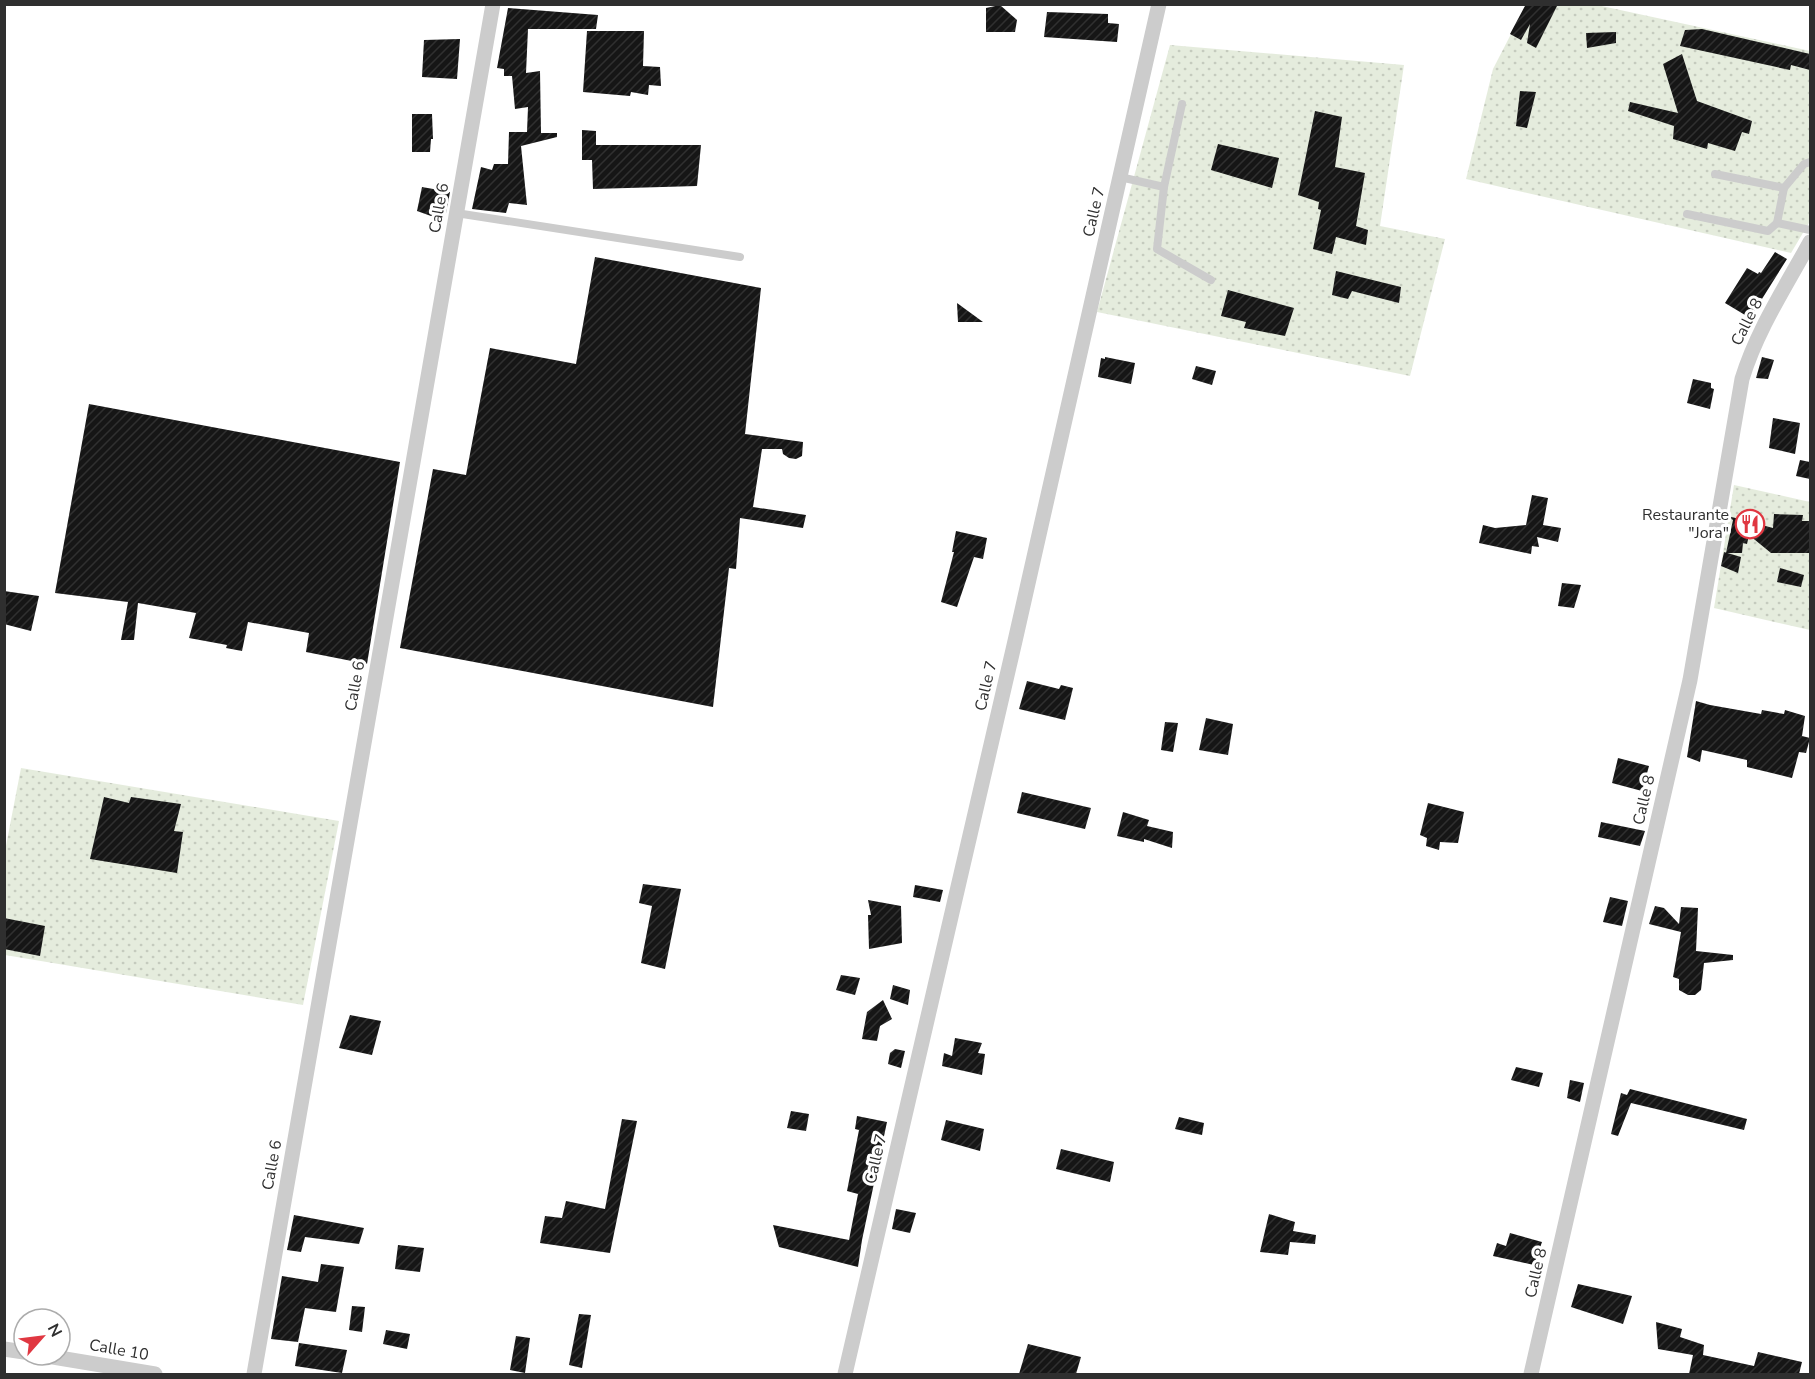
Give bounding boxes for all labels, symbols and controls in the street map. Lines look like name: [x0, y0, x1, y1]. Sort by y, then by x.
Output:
street label: Calle 6: [424, 181, 454, 235]
street label: Calle 7: [1078, 185, 1110, 239]
street label: Calle 8: [1726, 294, 1768, 350]
place label: Restaurante "Jora": [1642, 504, 1729, 544]
restaurant icon: Restaurante "Jora": [1734, 508, 1766, 540]
street label: Calle 6: [340, 659, 370, 713]
street label: Calle 7: [970, 659, 1002, 713]
street label: Calle 8: [1628, 773, 1660, 827]
street label: Calle 7: [860, 1132, 892, 1186]
street label: Calle 6: [257, 1138, 287, 1192]
street label: Calle 8: [1520, 1246, 1552, 1300]
north arrow: [12, 1307, 72, 1367]
text: N: [42, 1320, 67, 1341]
street label: Calle 10: [87, 1334, 151, 1366]

